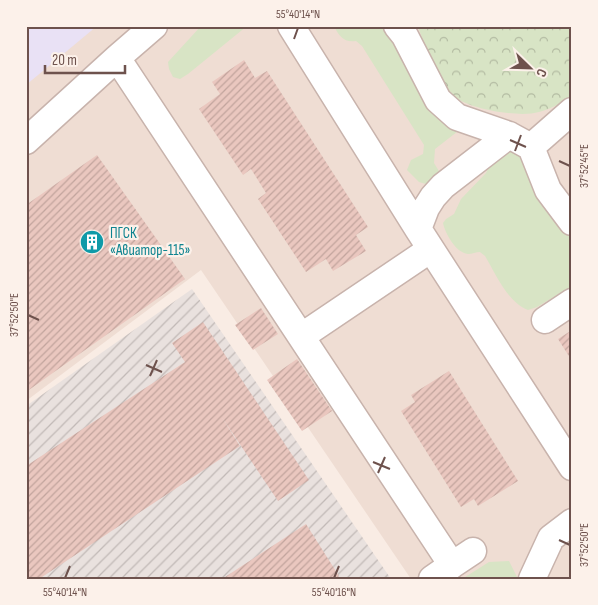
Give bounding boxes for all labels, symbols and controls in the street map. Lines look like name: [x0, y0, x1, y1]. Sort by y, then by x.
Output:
text: 55°40'14"N: [276, 7, 320, 22]
scale bar: [45, 42, 125, 74]
north arrow: [506, 42, 556, 92]
text: 20 m: [52, 51, 77, 70]
text: С: [532, 66, 551, 80]
text: 37°52'45"E: [577, 144, 592, 188]
place label: ПГСК «Авиатор-115»: [110, 224, 191, 260]
building icon: ПГСК «Авиатор-115»: [79, 229, 105, 255]
text: 37°52'50"E: [7, 293, 22, 337]
text: 37°52'50"E: [577, 523, 592, 567]
text: 55°40'14"N: [43, 585, 87, 600]
text: 55°40'16"N: [312, 585, 356, 600]

